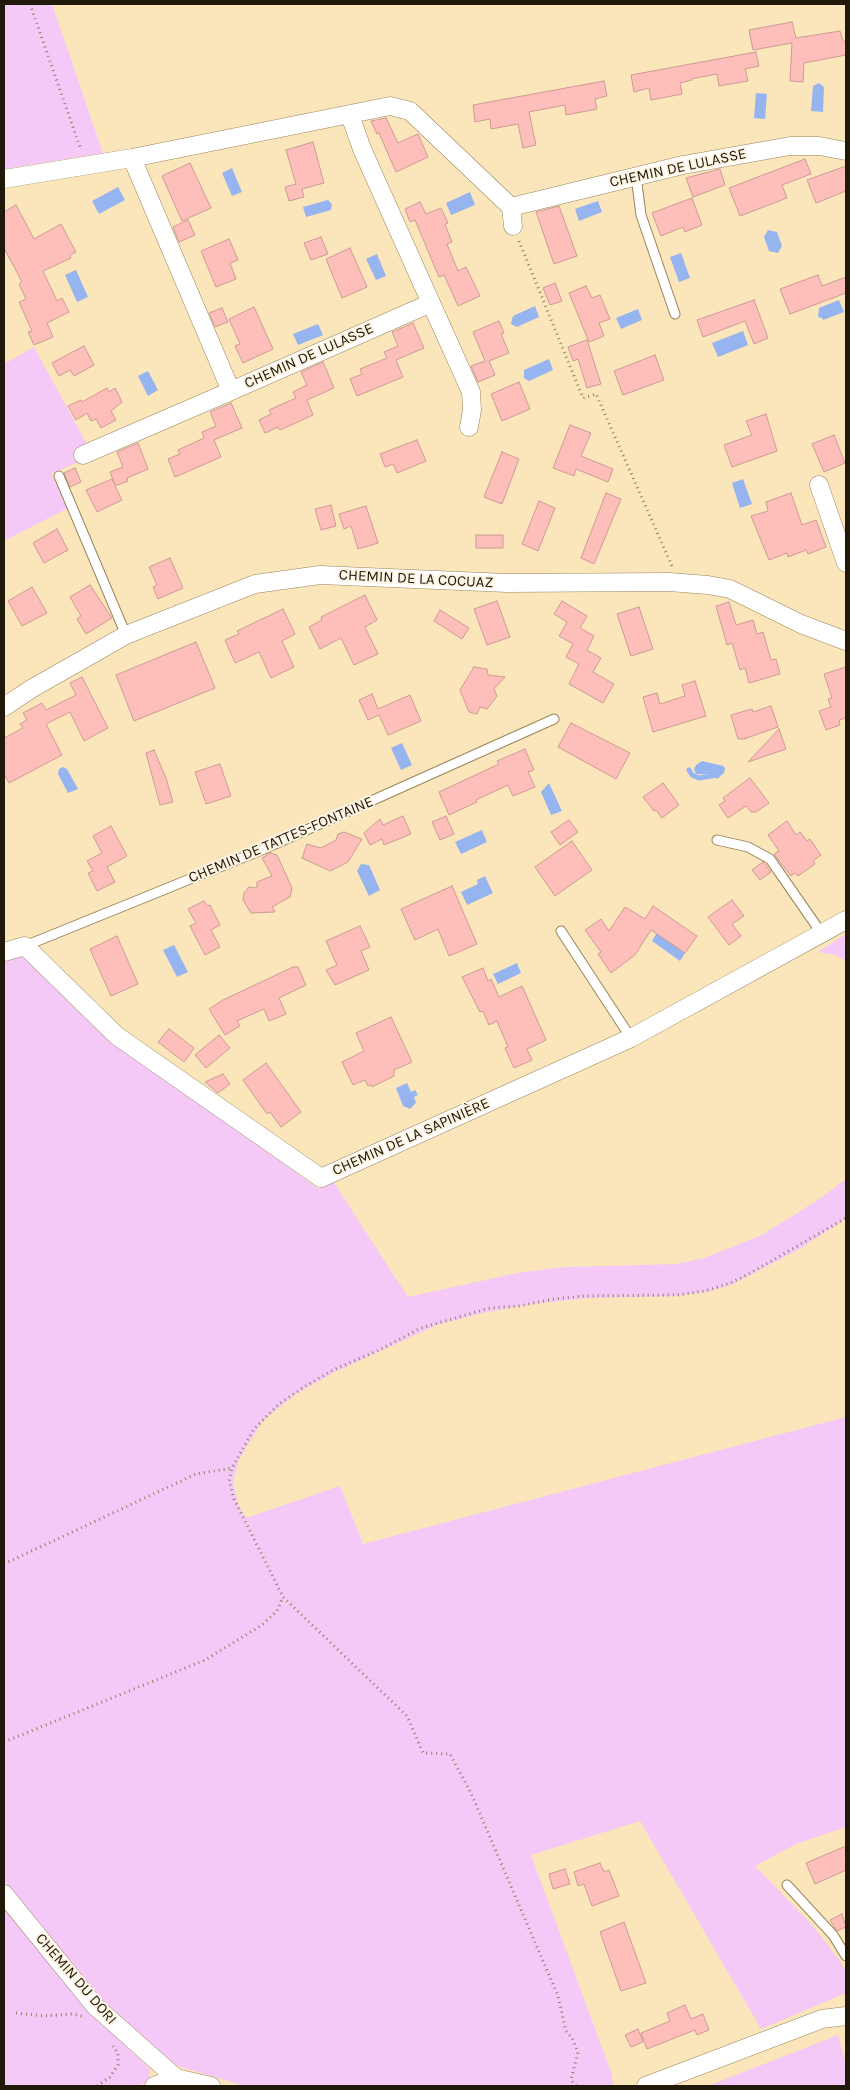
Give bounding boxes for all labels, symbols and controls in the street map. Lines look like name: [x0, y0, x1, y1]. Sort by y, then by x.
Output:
street label: CHEMIN DE LULASSE: [608, 145, 748, 191]
street label: CHEMIN DE LULASSE: [242, 319, 376, 393]
street label: CHEMIN DE LA COCUAZ: [338, 566, 494, 592]
street label: CHEMIN DE TATTES-FONTAINE: [186, 793, 376, 887]
street label: CHEMIN DE LA SAPINIÈRE: [330, 1094, 492, 1180]
street label: CHEMIN DU DORI: [32, 1930, 120, 2028]

